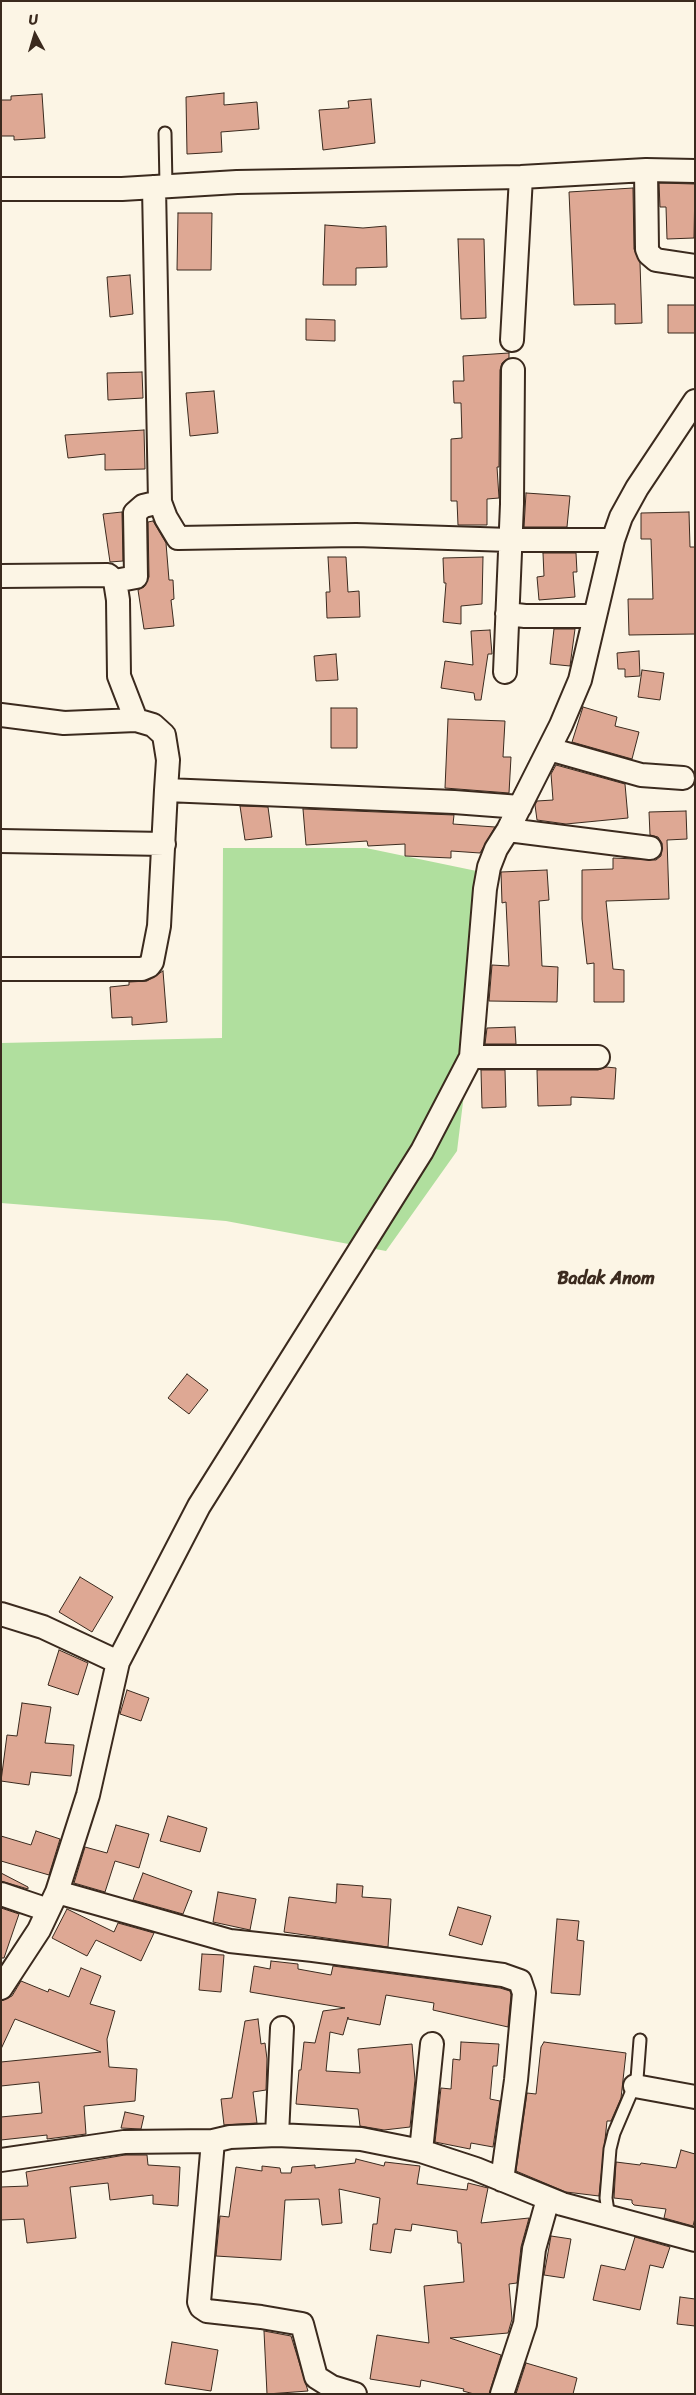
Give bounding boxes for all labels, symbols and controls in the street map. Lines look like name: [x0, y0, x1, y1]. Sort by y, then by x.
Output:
text: U: [27, 7, 39, 33]
north arrow: [10, 10, 60, 60]
district label: Badak Anom: [557, 1268, 655, 1290]

